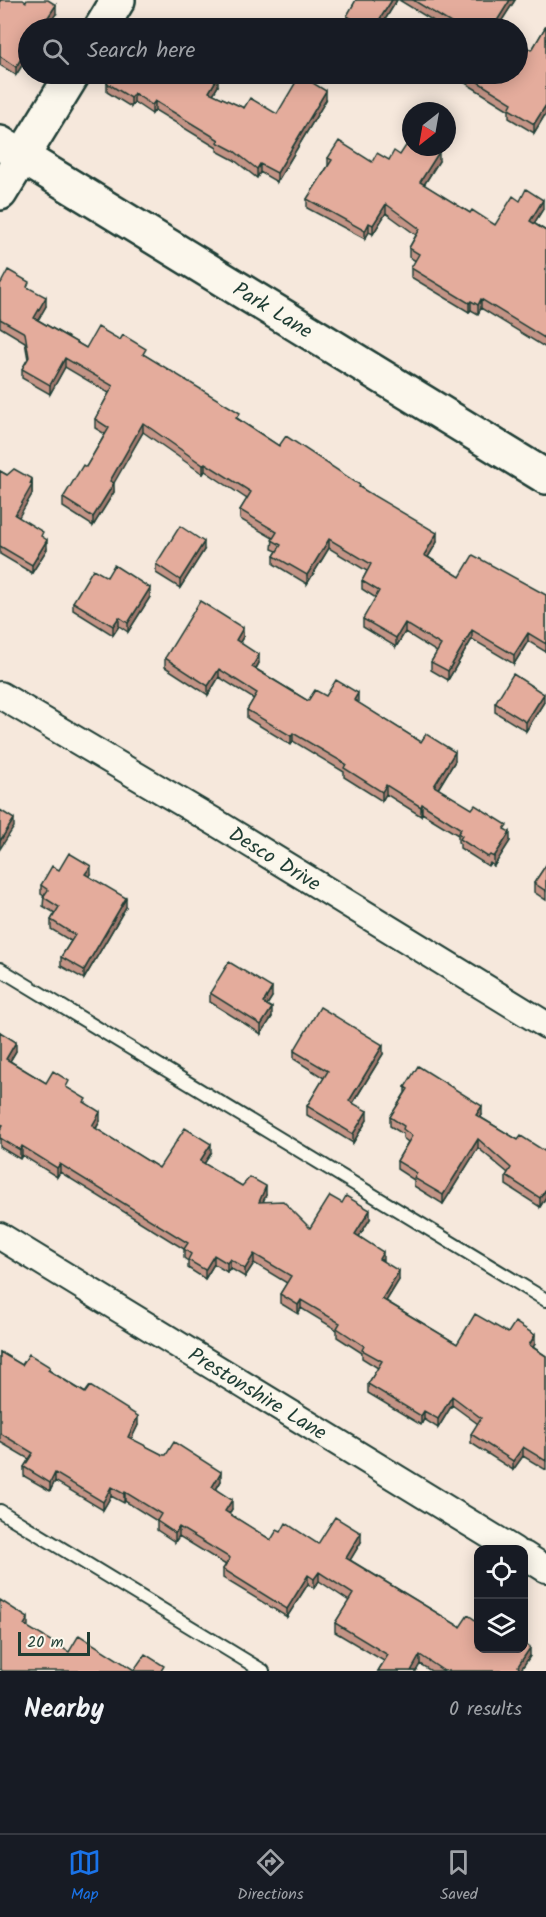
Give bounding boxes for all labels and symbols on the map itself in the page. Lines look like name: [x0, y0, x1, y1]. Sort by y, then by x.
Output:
north arrow: [402, 102, 456, 156]
street label: Park Lane: [226, 274, 319, 349]
street label: Desco Drive: [222, 819, 327, 901]
street label: Prestonshire Lane: [181, 1340, 333, 1450]
scale bar: [18, 1629, 90, 1656]

